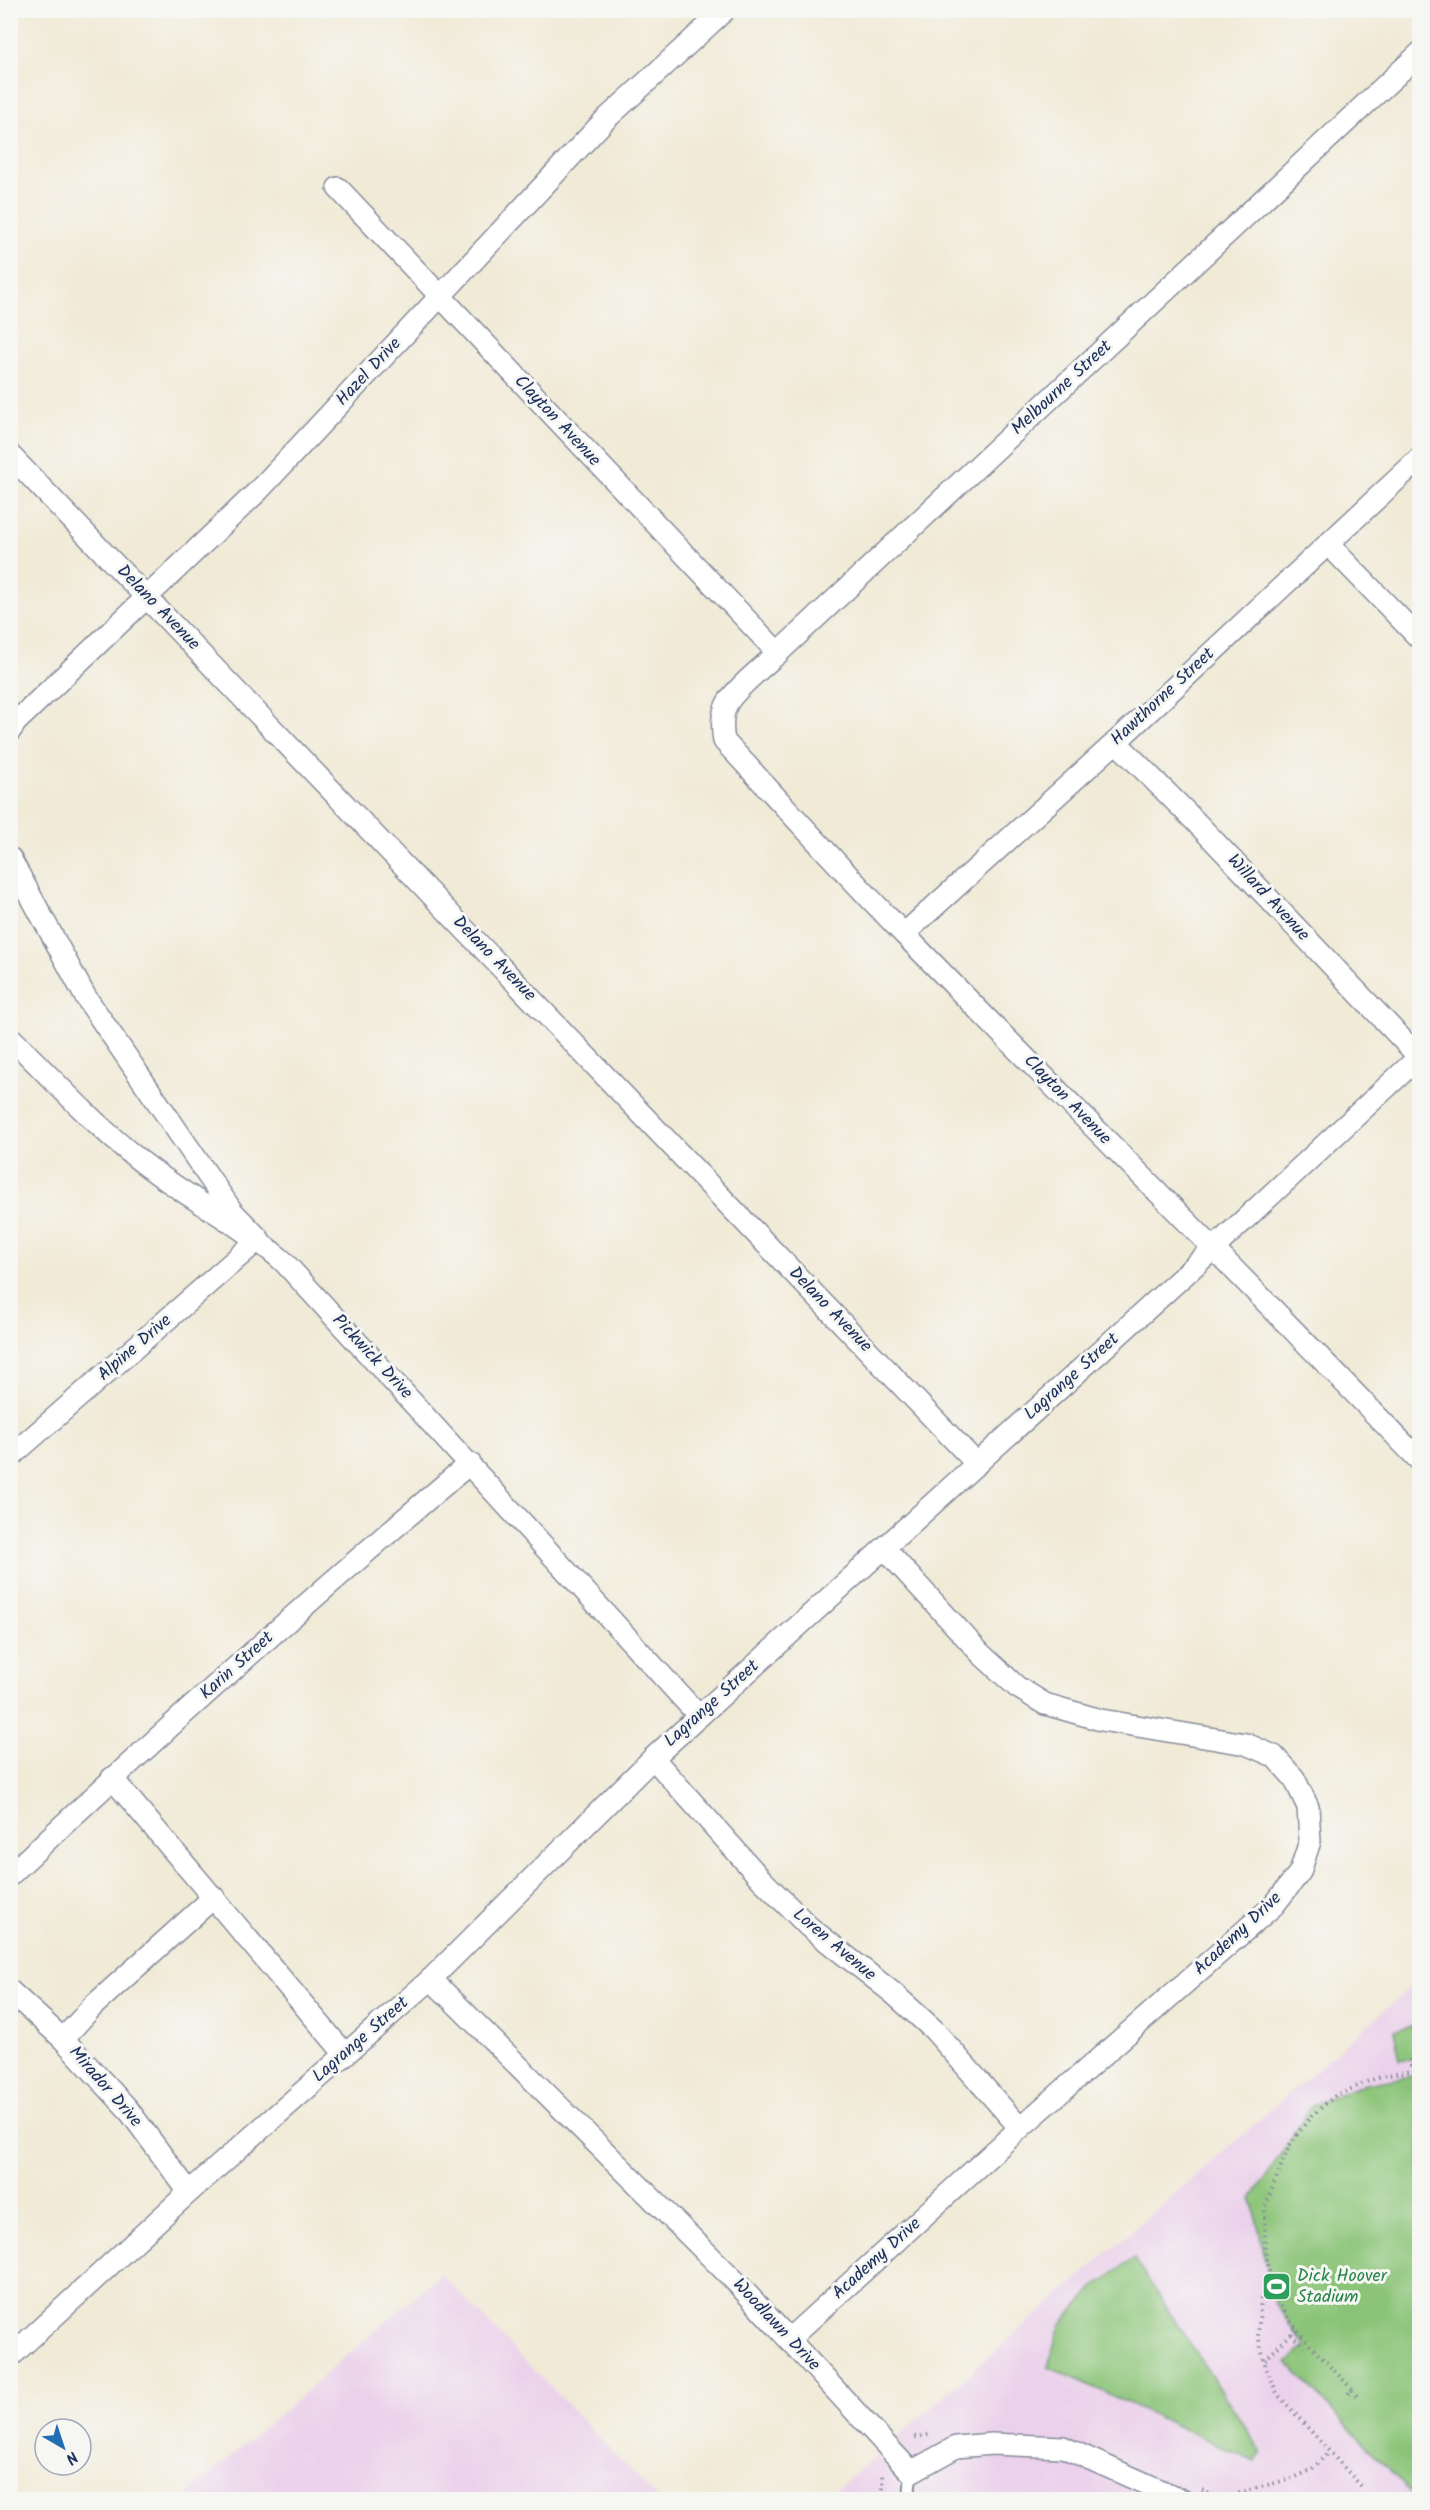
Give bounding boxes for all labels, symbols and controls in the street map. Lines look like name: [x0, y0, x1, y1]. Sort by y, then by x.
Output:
street label: Hazel Drive: [329, 331, 409, 413]
street label: Melbourne Street: [1005, 333, 1120, 443]
street label: Clayton Avenue: [506, 368, 608, 474]
street label: Delano Avenue: [109, 558, 207, 658]
street label: Hawthorne Street: [1104, 640, 1223, 753]
street label: Willard Avenue: [1220, 848, 1316, 948]
street label: Delano Avenue: [445, 909, 543, 1009]
street label: Clayton Avenue: [1016, 1048, 1118, 1152]
street label: Delano Avenue: [781, 1260, 879, 1360]
street label: Alpine Drive: [91, 1307, 179, 1389]
street label: Pickwick Drive: [325, 1308, 419, 1406]
street label: Lagrange Street: [1018, 1325, 1127, 1428]
street label: Karin Street: [193, 1624, 282, 1707]
street label: Lagrange Street: [658, 1652, 767, 1755]
street label: Academy Drive: [1187, 1885, 1289, 1983]
street label: Loren Avenue: [786, 1901, 882, 1989]
street label: Lagrange Street: [306, 1989, 417, 2090]
street label: Mirador Drive: [61, 2039, 149, 2135]
street label: Academy Drive: [826, 2211, 928, 2307]
place label: Dick Hoover Stadium: [1297, 2262, 1388, 2312]
sports icon: Dick Hoover Stadium: [1260, 2270, 1292, 2302]
street label: Woodlawn Drive: [725, 2272, 827, 2378]
north arrow: [33, 2417, 93, 2477]
text: N: [60, 2445, 83, 2470]

